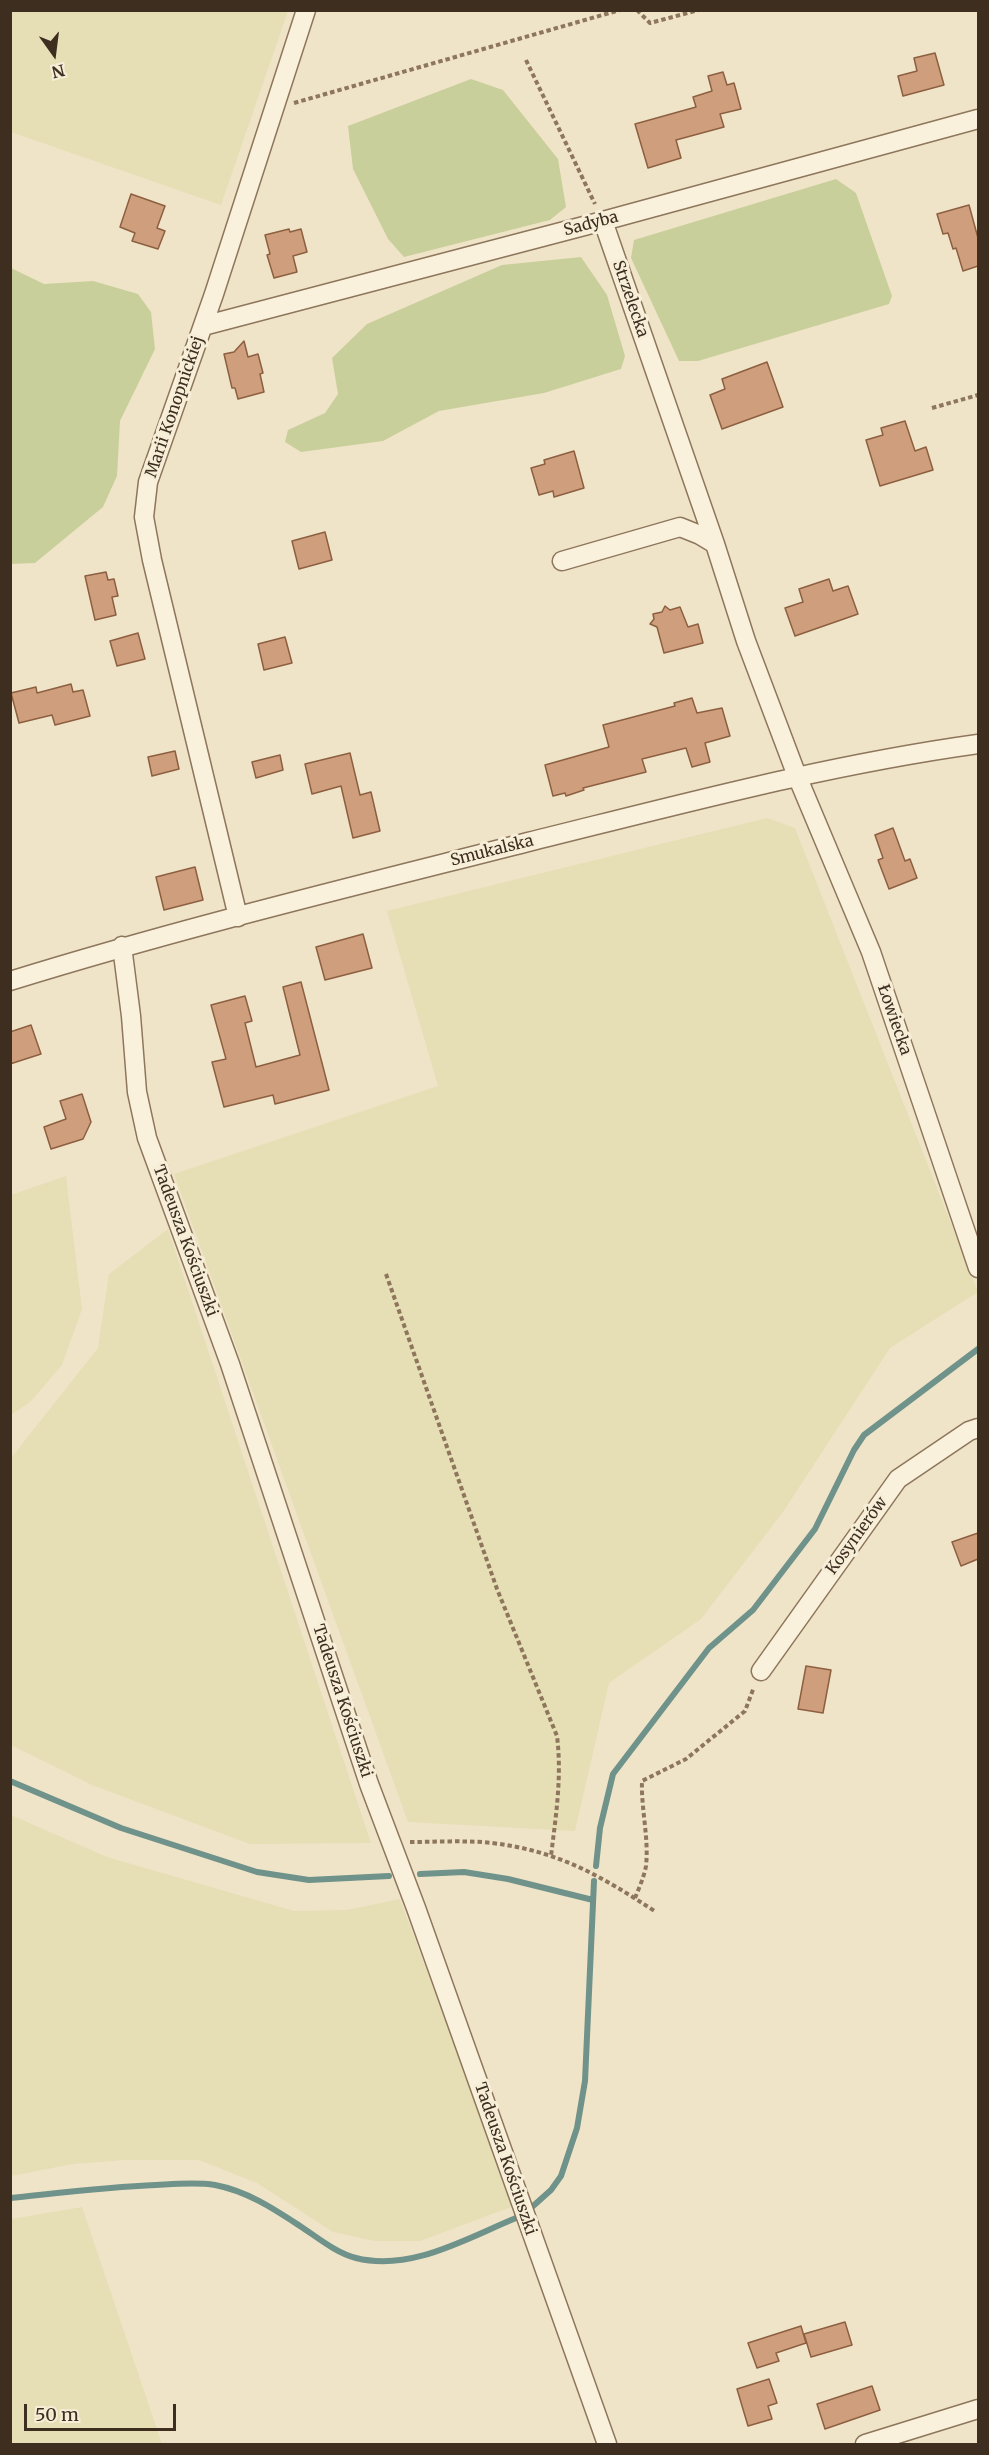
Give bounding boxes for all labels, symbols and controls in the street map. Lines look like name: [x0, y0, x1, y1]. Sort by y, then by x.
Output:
north arrow: [24, 24, 84, 84]
text: N: [50, 60, 67, 83]
street label: Sadyba: [562, 208, 620, 240]
street label: Strzelecka: [608, 258, 652, 340]
street label: Marii Konopnickiej: [142, 334, 208, 480]
street label: Smukalska: [449, 831, 535, 871]
street label: Łowiecka: [873, 982, 915, 1058]
street label: Tadeusza Kościuszki: [149, 1163, 221, 1319]
street label: Kosynierów: [822, 1493, 892, 1579]
street label: Tadeusza Kościuszki: [308, 1622, 376, 1780]
street label: Tadeusza Kościuszki: [470, 2080, 540, 2238]
scale bar: [27, 2392, 178, 2430]
text: 50 m: [35, 2403, 79, 2426]

